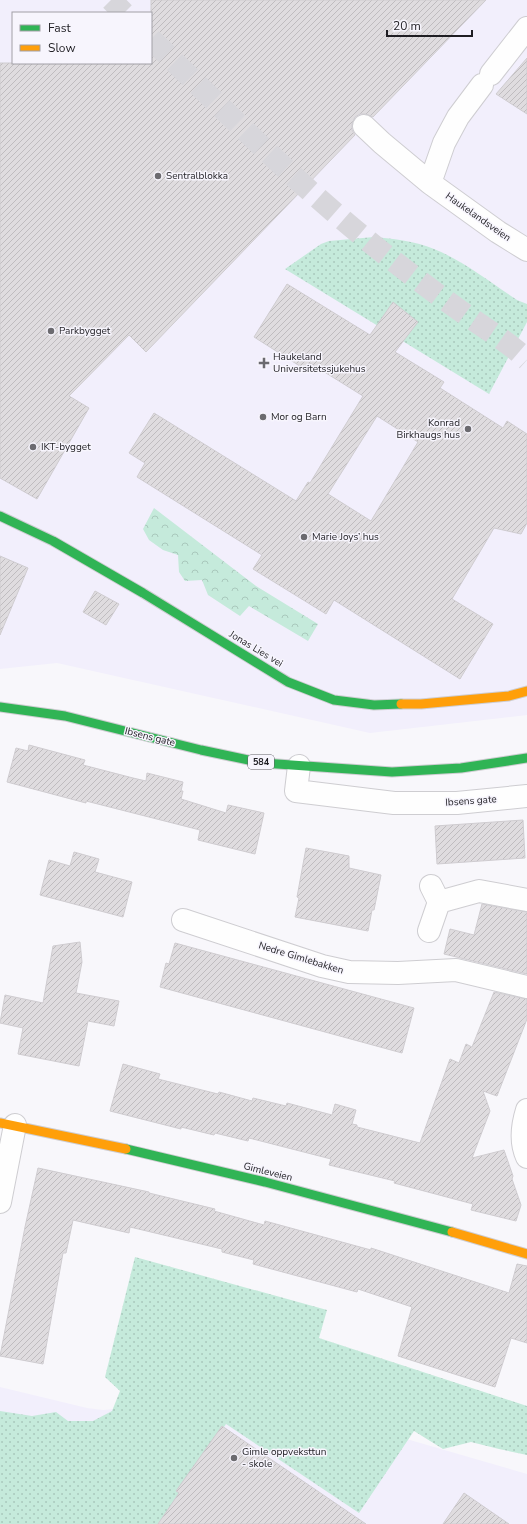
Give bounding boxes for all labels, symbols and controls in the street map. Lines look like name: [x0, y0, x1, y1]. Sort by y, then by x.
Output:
legend: [12, 12, 152, 64]
scale bar: [387, 12, 472, 38]
text: 20 m: [393, 18, 421, 34]
text: Fast: [48, 20, 71, 36]
text: Slow: [48, 40, 76, 56]
place label: Sentralblokka: [166, 169, 228, 183]
marker: Sentralblokka: [153, 171, 163, 181]
street label: Haukelandsveien: [442, 189, 514, 245]
place label: Parkbygget: [59, 324, 111, 338]
marker: Parkbygget: [46, 326, 56, 336]
place label: Haukeland Universitetssjukehus: [273, 350, 366, 376]
marker: Haukeland Universitetssjukehus: [258, 357, 270, 369]
place label: Mor og Barn: [271, 410, 327, 424]
marker: Mor og Barn: [258, 412, 268, 422]
place label: Konrad Birkhaugs hus: [396, 416, 460, 442]
marker: Konrad Birkhaugs hus: [463, 424, 473, 434]
place label: IKT-bygget: [41, 440, 91, 454]
marker: IKT-bygget: [28, 442, 38, 452]
place label: Marie Joys’ hus: [312, 530, 379, 544]
marker: Marie Joys’ hus: [299, 532, 309, 542]
street label: Jonas Lies vei: [226, 627, 285, 671]
street label: Ibsens gate: [123, 724, 177, 750]
road number: 584: [248, 755, 274, 769]
street label: Ibsens gate: [445, 792, 497, 810]
street label: Nedre Gimlebakken: [257, 938, 345, 978]
street label: Gimleveien: [242, 1159, 294, 1185]
place label: Gimle oppveksttun - skole: [242, 1445, 326, 1471]
marker: Gimle oppveksttun - skole: [229, 1453, 239, 1463]

